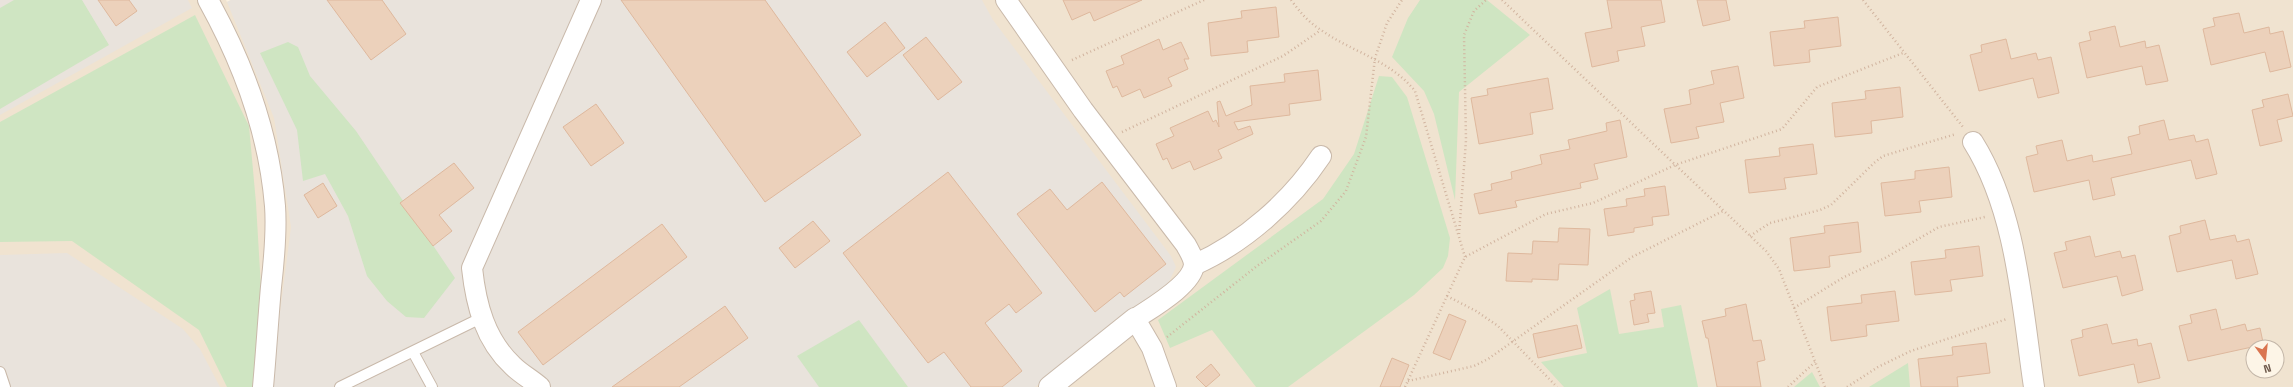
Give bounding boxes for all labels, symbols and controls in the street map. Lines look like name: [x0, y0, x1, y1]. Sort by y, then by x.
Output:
north arrow: [2245, 339, 2285, 379]
text: N: [2262, 361, 2273, 376]

